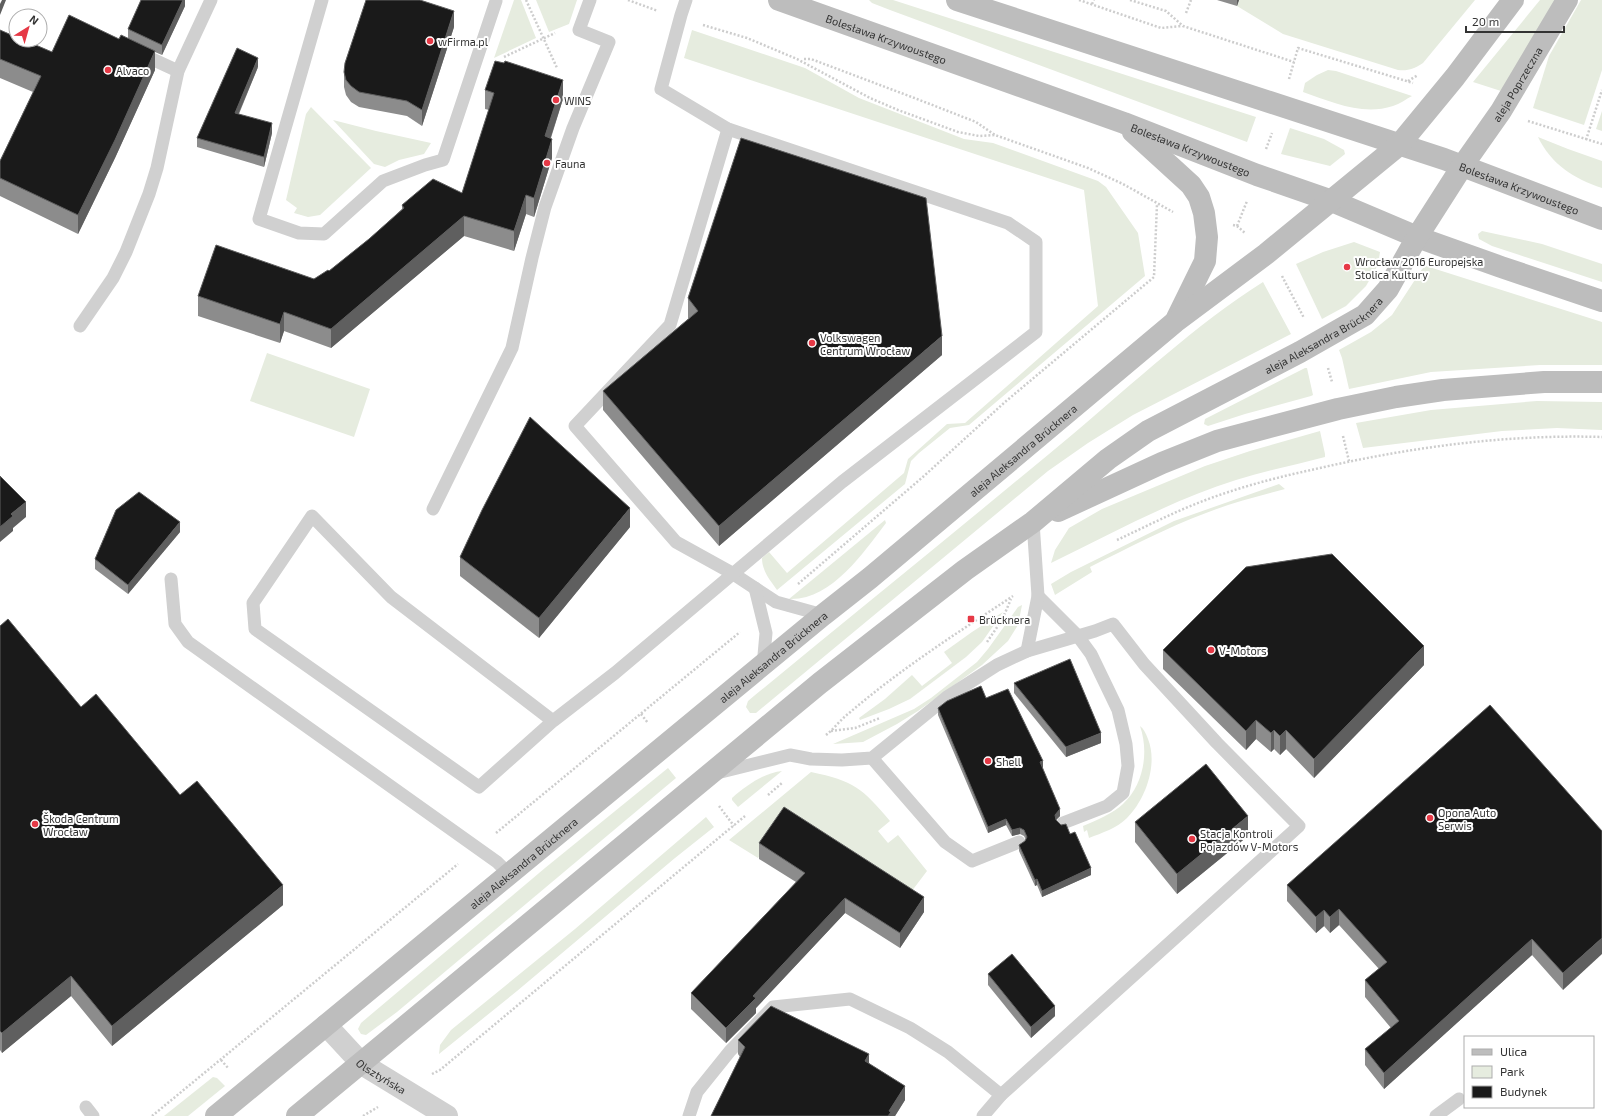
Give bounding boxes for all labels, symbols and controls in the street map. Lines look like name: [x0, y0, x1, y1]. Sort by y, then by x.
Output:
north arrow: [8, 8, 48, 48]
scale bar: [1466, 8, 1564, 34]
street label: Bolesława Krzywoustego: [824, 11, 948, 66]
text: N: [27, 12, 41, 27]
text: 20 m: [1472, 14, 1499, 28]
place label: wFirma.pl: [438, 35, 489, 48]
marker: wFirma.pl: [425, 36, 435, 46]
street label: aleja Poprzeczna: [1489, 44, 1544, 124]
place label: Alvaco: [116, 64, 149, 77]
marker: Alvaco: [103, 65, 113, 75]
place label: WINS: [564, 94, 591, 107]
marker: WINS: [551, 95, 561, 105]
street label: Bolesława Krzywoustego: [1129, 120, 1252, 178]
place label: Fauna: [555, 157, 585, 170]
marker: Fauna: [542, 158, 552, 168]
street label: Bolesława Krzywoustego: [1458, 159, 1581, 216]
place label: Wrocław 2016 Europejska Stolica Kultury: [1355, 255, 1483, 281]
marker: Wrocław 2016 Europejska Stolica Kultury: [1342, 262, 1352, 272]
street label: aleja Aleksandra Brücknera: [1262, 294, 1385, 376]
place label: Volkswagen Centrum Wrocław: [820, 331, 910, 357]
marker: Volkswagen Centrum Wrocław: [807, 338, 817, 348]
street label: aleja Aleksandra Brücknera: [966, 401, 1079, 499]
street label: aleja Aleksandra Brücknera: [716, 608, 830, 705]
place label: Brücknera: [979, 613, 1030, 626]
marker: Brücknera: [966, 614, 976, 624]
place label: V-Motors: [1219, 644, 1267, 657]
marker: V-Motors: [1206, 645, 1216, 655]
place label: Shell: [996, 755, 1022, 768]
marker: Shell: [983, 756, 993, 766]
place label: Opona Auto Serwis: [1438, 806, 1496, 832]
place label: Škoda Centrum Wrocław: [43, 812, 119, 838]
marker: Opona Auto Serwis: [1425, 813, 1435, 823]
street label: aleja Aleksandra Brücknera: [466, 814, 580, 911]
marker: Škoda Centrum Wrocław: [30, 819, 40, 829]
place label: Stacja Kontroli Pojazdów V-Motors: [1200, 827, 1299, 854]
marker: Stacja Kontroli Pojazdów V-Motors: [1187, 834, 1197, 844]
legend: [1464, 1036, 1594, 1108]
text: Ulica: [1500, 1044, 1527, 1058]
street label: Olsztyńska: [354, 1056, 409, 1096]
text: Park: [1500, 1064, 1525, 1078]
text: Budynek: [1500, 1084, 1547, 1098]

